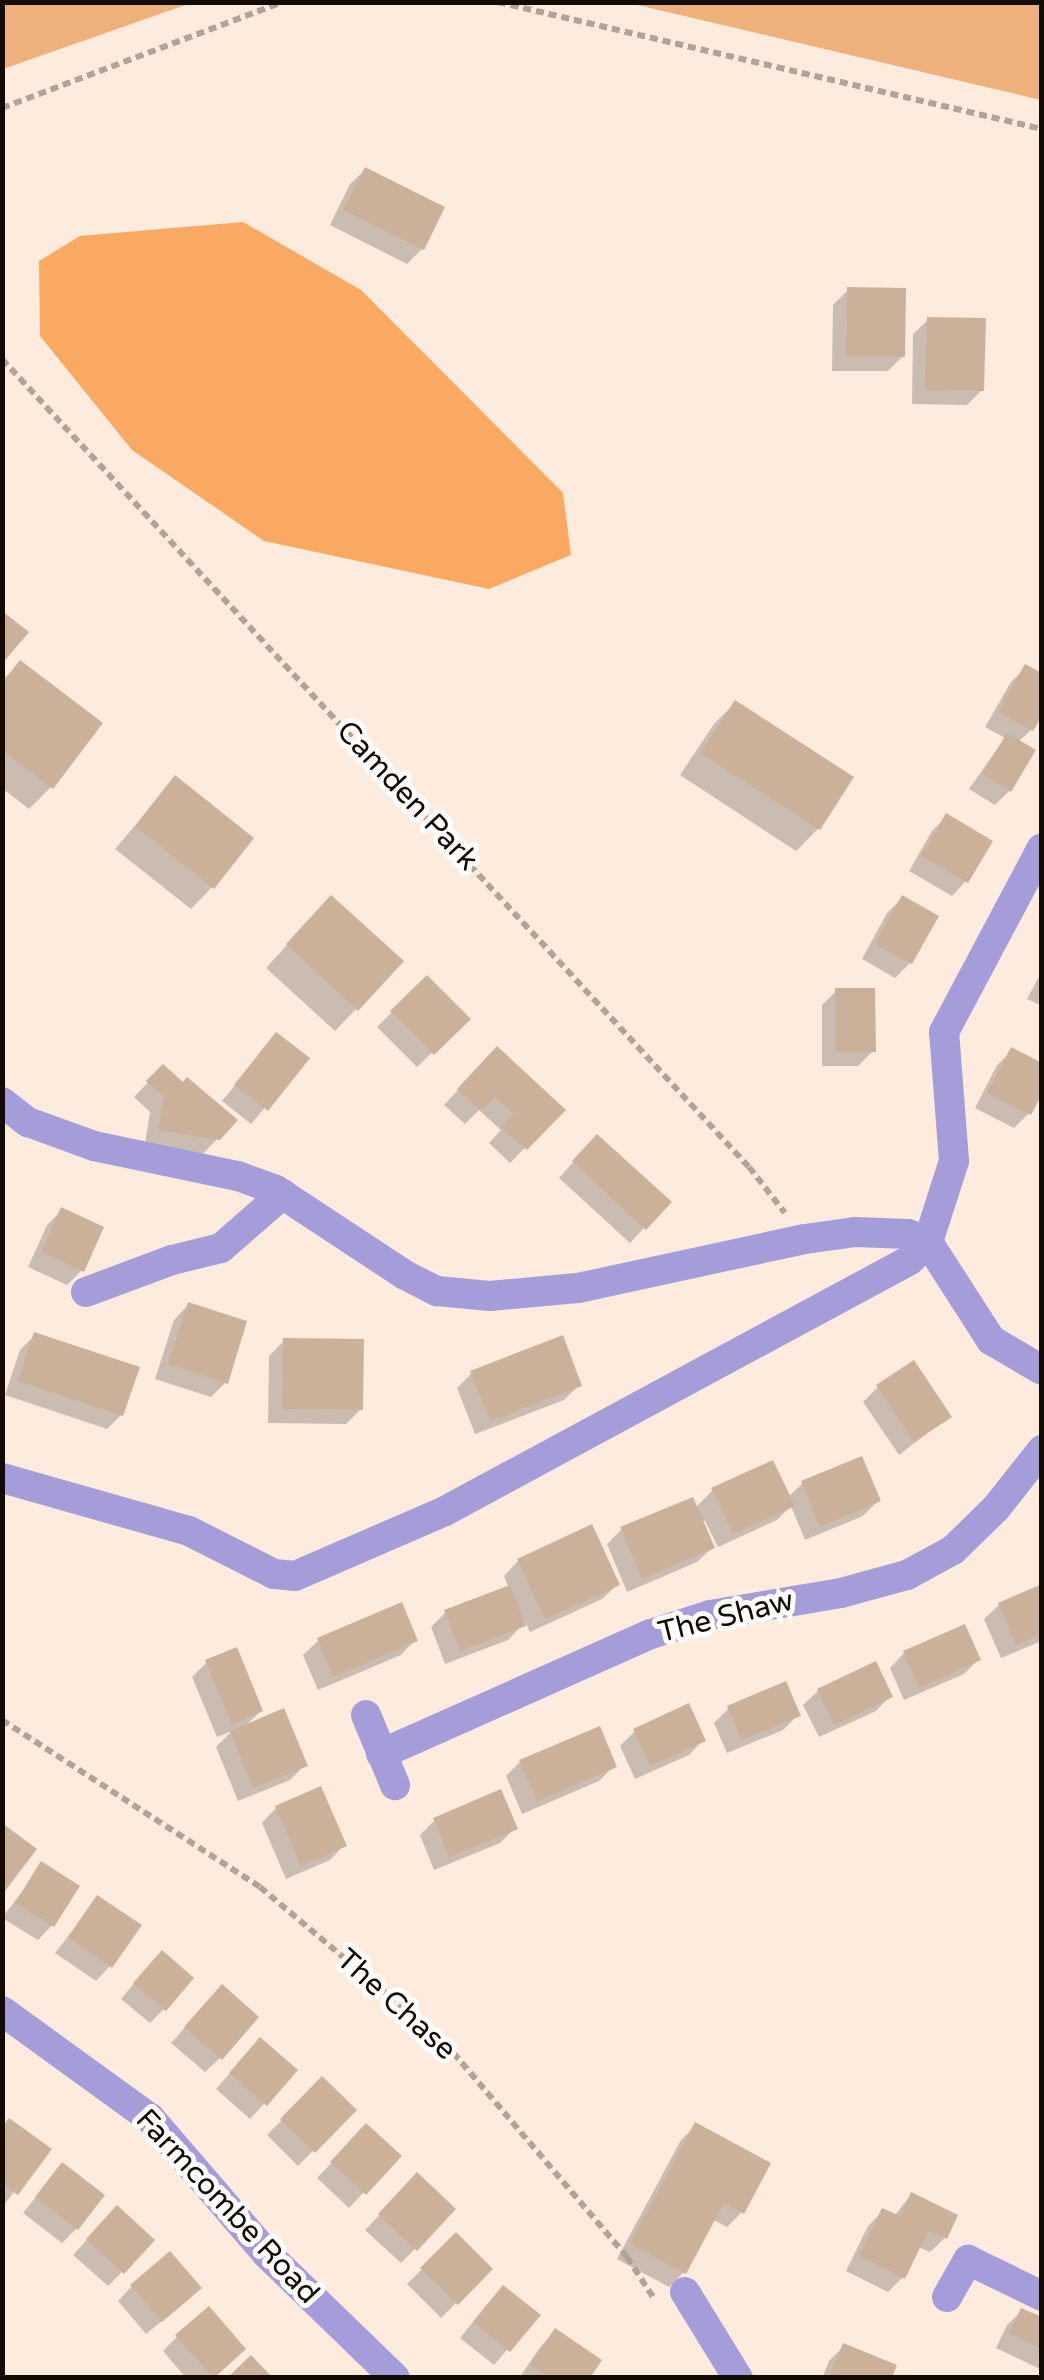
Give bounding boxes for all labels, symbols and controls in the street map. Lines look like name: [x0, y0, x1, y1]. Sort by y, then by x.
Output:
street label: Camden Park: [329, 714, 485, 878]
street label: The Shaw: [655, 1583, 797, 1651]
street label: The Chase: [329, 1942, 463, 2068]
street label: Farmcombe Road: [128, 2102, 326, 2312]

